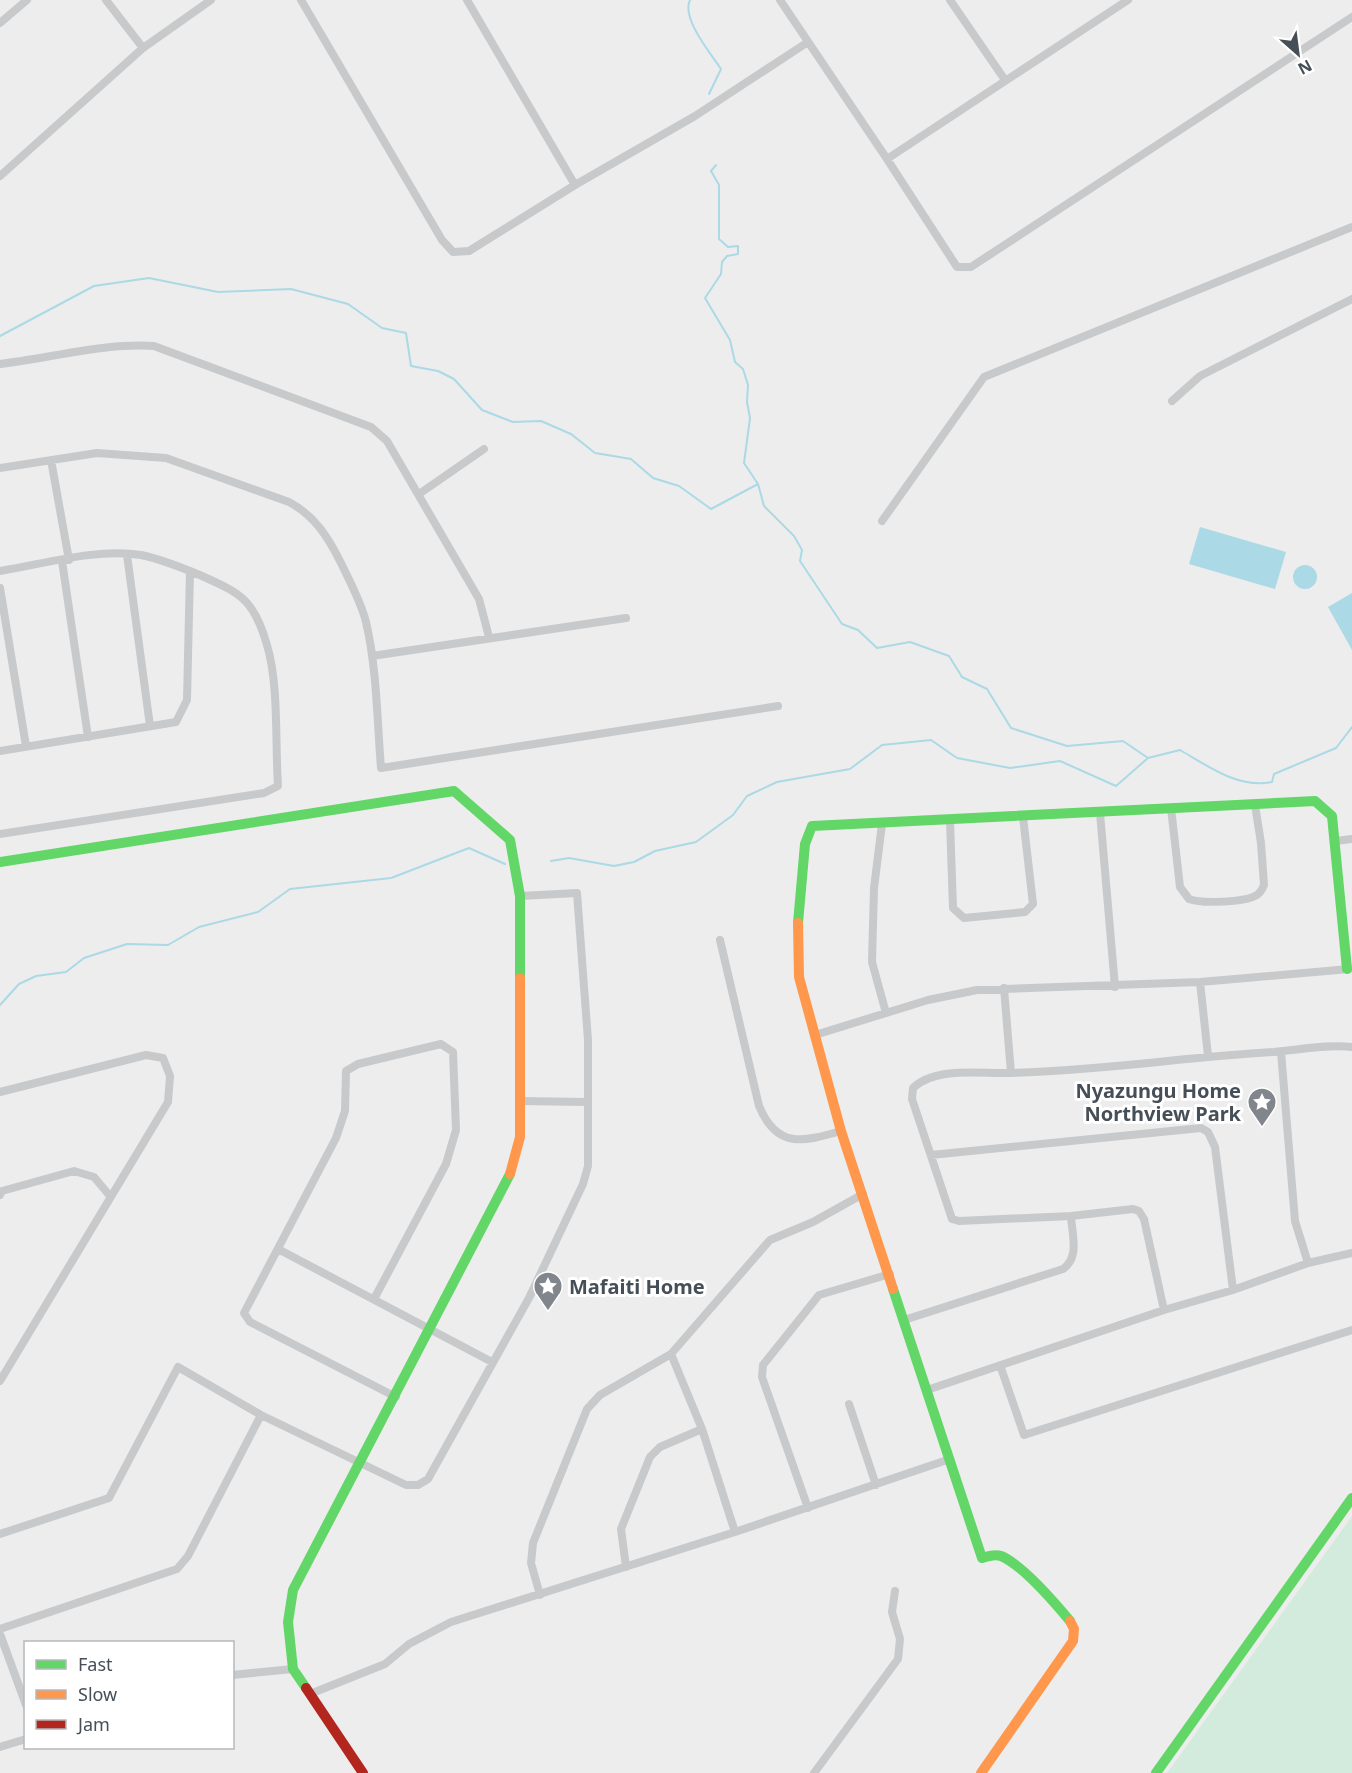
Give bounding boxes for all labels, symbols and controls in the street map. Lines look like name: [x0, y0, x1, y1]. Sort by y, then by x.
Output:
north arrow: [1268, 24, 1328, 84]
text: N: [1294, 54, 1316, 80]
place label: Nyazungu Home Northview Park: [1075, 1077, 1242, 1127]
place icon: Nyazungu Home Northview Park: [1246, 1086, 1278, 1128]
place icon: Mafaiti Home: [532, 1270, 564, 1312]
place label: Mafaiti Home: [569, 1273, 705, 1300]
legend: [24, 1641, 234, 1749]
text: Fast: [78, 1652, 113, 1676]
text: Slow: [78, 1682, 117, 1706]
text: Jam: [76, 1712, 110, 1736]

